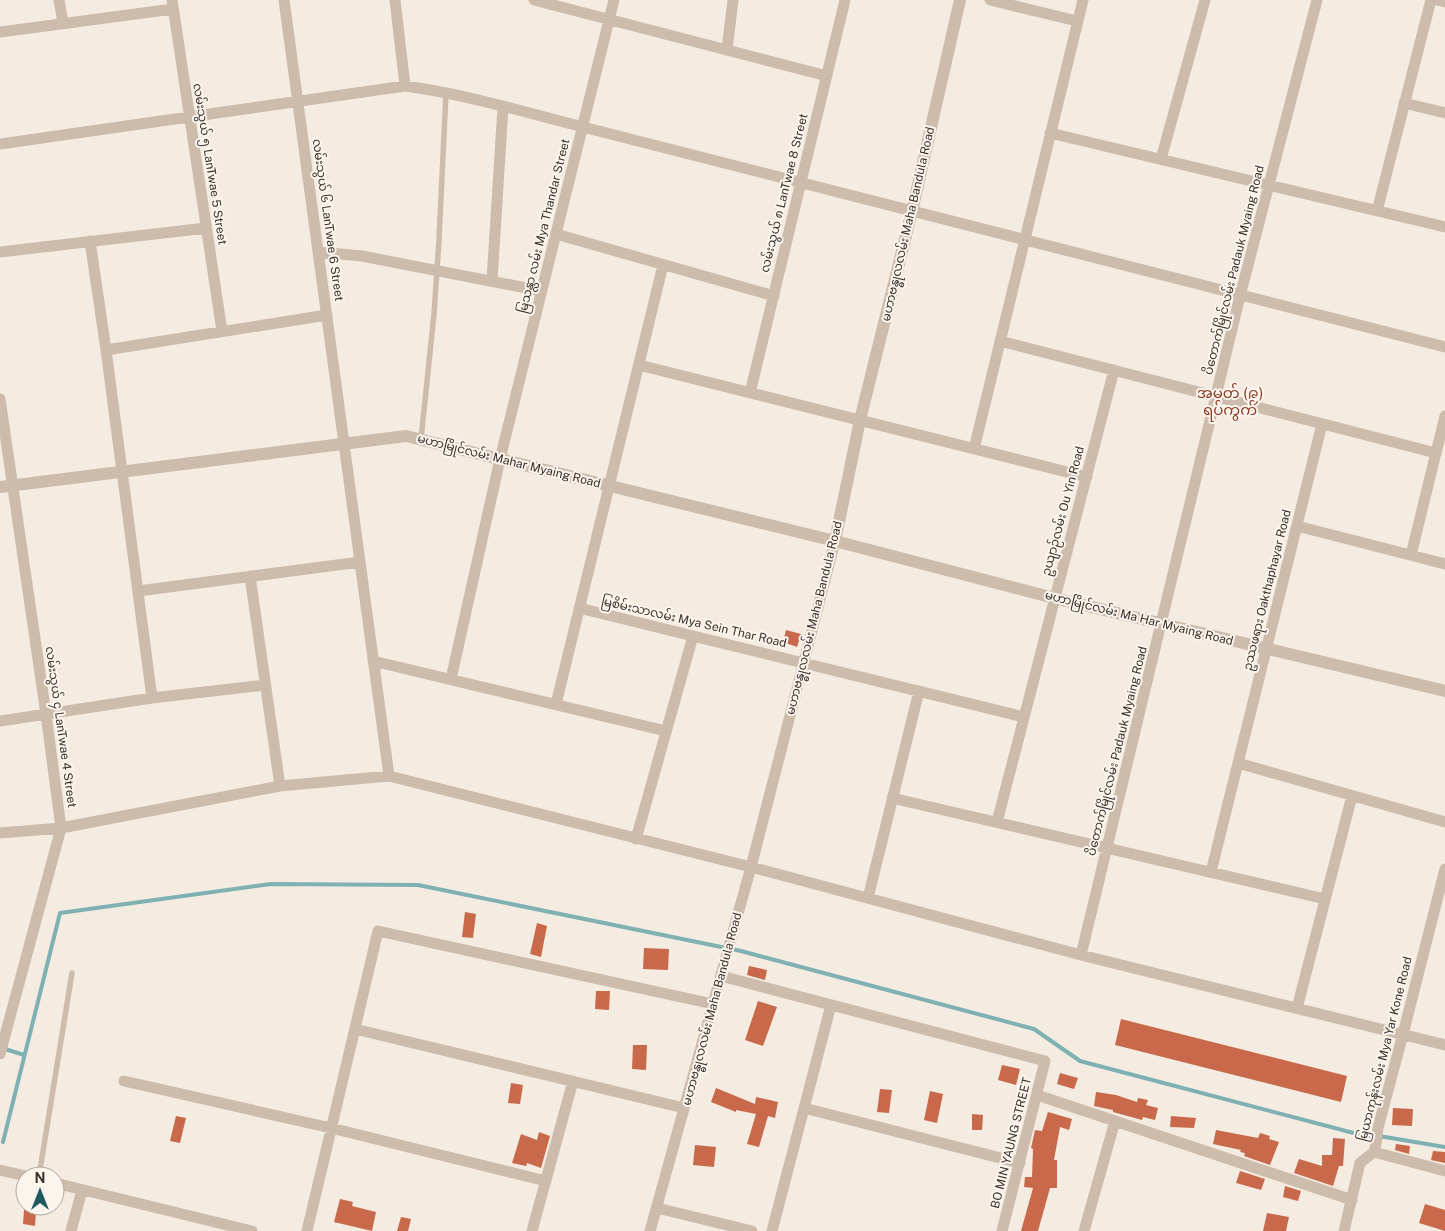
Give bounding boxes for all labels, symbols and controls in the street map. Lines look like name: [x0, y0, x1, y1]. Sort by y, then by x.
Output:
street label: လမ်းသွယ် ၅ LanTwae 5 Street: [187, 82, 232, 247]
street label: လမ်းသွယ် ၈ LanTwae 8 Street: [756, 111, 814, 275]
street label: မဟာဗန္ဓုလလမ်း Maha Bandula Road: [877, 125, 940, 323]
street label: မြသန္လာ လမ်း Mya Thandar Street: [514, 136, 575, 316]
street label: လမ်းသွယ် ၆ LanTwae 6 Street: [307, 138, 348, 303]
street label: ပိတောက်မြိုင်လမ်း Padauk Myaing Road: [1199, 163, 1270, 377]
district label: အမှတ် (၉) ရပ်ကွက်: [1197, 383, 1263, 422]
street label: မဟာမြိုင်လမ်း Mahar Myaing Road: [415, 429, 602, 493]
street label: ဥယျာဉ်လမ်း Ou Yin Road: [1037, 444, 1090, 578]
street label: ဥဿဖရား Oakthaphayar Road: [1240, 508, 1297, 673]
street label: မဟာဗန္ဓုလလမ်း Maha Bandula Road: [781, 519, 848, 717]
street label: မဟာမြိုင်လမ်း Ma Har Myaing Road: [1043, 586, 1235, 651]
street label: မြစိမ်းသာလမ်း Mya Sein Thar Road: [599, 592, 788, 653]
street label: ပိတောက်မြိုင်လမ်း Padauk Myaing Road: [1082, 644, 1153, 858]
street label: လမ်းသွယ် ၄ LanTwae 4 Street: [40, 645, 81, 809]
street label: မဟာဗန္ဓုလလမ်း Maha Bandula Road: [678, 911, 748, 1108]
street label: မြယာကုန်းလမ်း Mya Yar Kone Road: [1353, 955, 1418, 1144]
street label: BO MIN YAUNG STREET: [988, 1076, 1034, 1210]
north arrow: [15, 1166, 65, 1216]
text: N: [35, 1170, 45, 1186]

